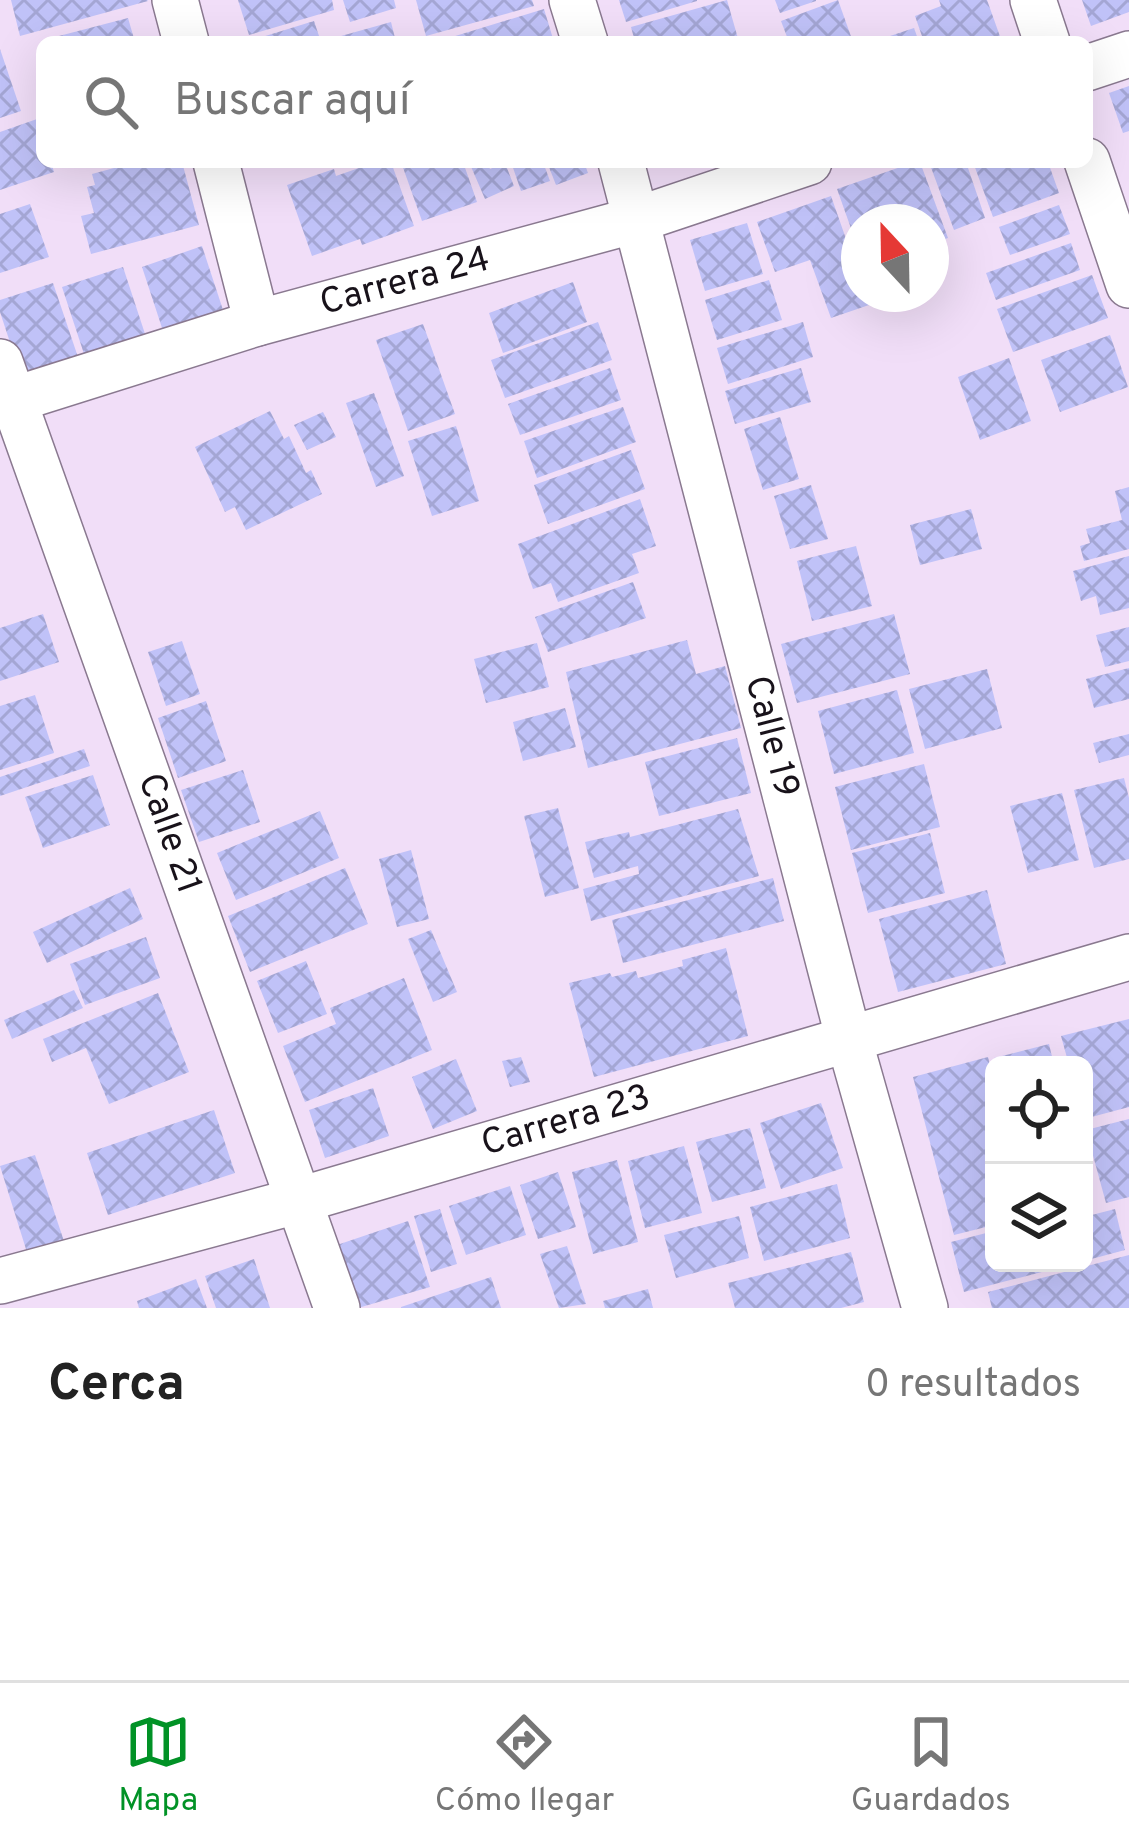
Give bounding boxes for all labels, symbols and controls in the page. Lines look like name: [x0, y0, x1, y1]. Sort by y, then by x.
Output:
search box: [36, 36, 1093, 168]
icon: search: [78, 69, 144, 135]
text: Buscar aquí: [174, 74, 410, 131]
north arrow: [841, 204, 949, 312]
street label: Carrera 24: [315, 238, 495, 328]
street label: Calle 19: [732, 671, 808, 803]
street label: Calle 21: [126, 768, 211, 900]
map controls: [985, 1056, 1093, 1272]
button: locate: [985, 1056, 1093, 1164]
street label: Carrera 23: [476, 1075, 656, 1169]
button: layers: [985, 1164, 1093, 1272]
text: Cerca: [48, 1354, 185, 1419]
text: 0 resultados: [865, 1362, 1081, 1411]
tab: Mapa: [118, 1709, 198, 1823]
tab: Cómo llegar: [435, 1709, 614, 1823]
tab: Guardados: [851, 1709, 1011, 1823]

